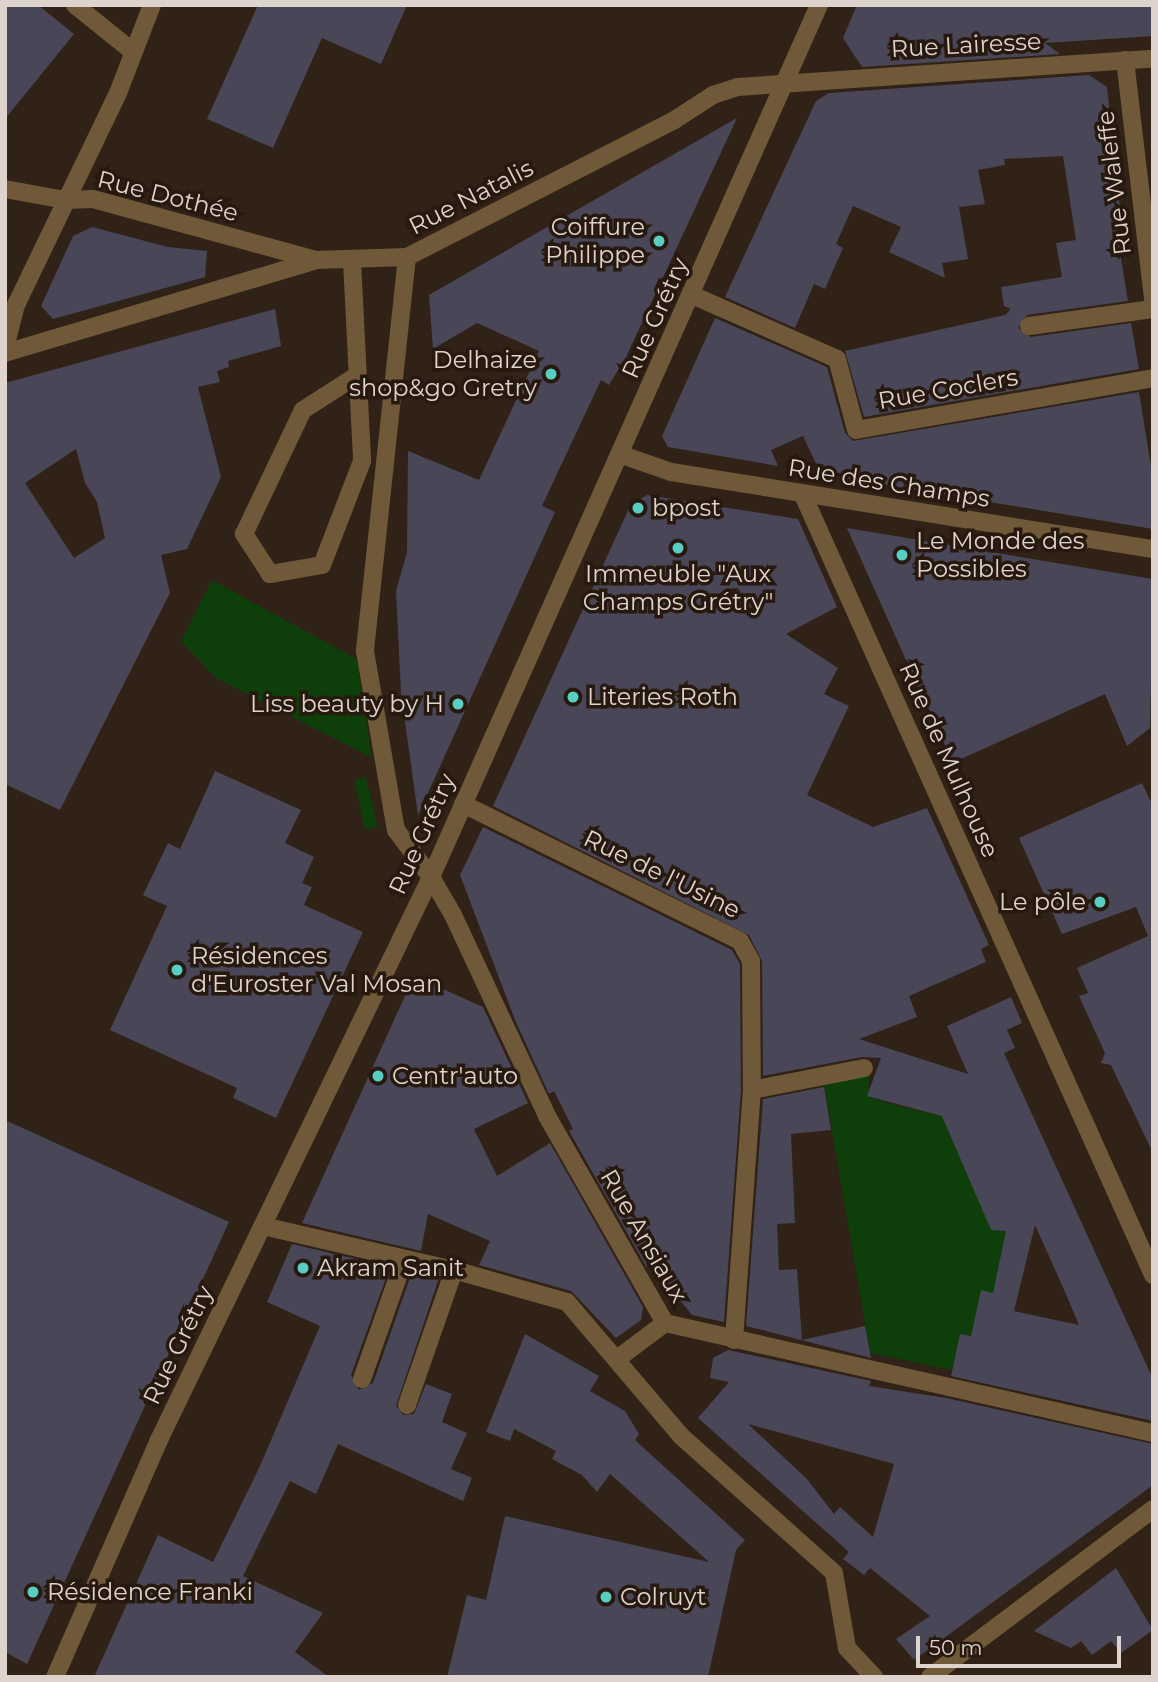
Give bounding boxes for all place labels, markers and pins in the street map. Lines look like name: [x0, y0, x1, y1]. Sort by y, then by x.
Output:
place label: Coiffure Philippe: [545, 213, 645, 269]
marker: Coiffure Philippe: [651, 233, 667, 249]
place label: Delhaize shop&go Gretry: [349, 346, 537, 402]
marker: Delhaize shop&go Gretry: [543, 366, 559, 382]
place label: bpost: [652, 494, 721, 522]
marker: bpost: [630, 500, 646, 516]
place label: Le Monde des Possibles: [916, 527, 1084, 583]
marker: Immeuble "Aux Champs Grétry": [670, 540, 686, 556]
marker: Le Monde des Possibles: [894, 547, 910, 563]
place label: Immeuble "Aux Champs Grétry": [583, 560, 773, 616]
place label: Literies Roth: [587, 683, 738, 711]
marker: Literies Roth: [565, 689, 581, 705]
place label: Liss beauty by H: [250, 690, 444, 718]
marker: Liss beauty by H: [450, 696, 466, 712]
place label: Le pôle: [999, 888, 1086, 916]
marker: Le pôle: [1092, 894, 1108, 910]
place label: Résidences d'Euroster Val Mosan: [191, 942, 442, 998]
marker: Résidences d'Euroster Val Mosan: [169, 962, 185, 978]
place label: Centr'auto: [392, 1062, 518, 1090]
marker: Centr'auto: [370, 1068, 386, 1084]
place label: Akram Sanit: [317, 1254, 464, 1282]
marker: Akram Sanit: [295, 1260, 311, 1276]
place label: Résidence Franki: [47, 1578, 253, 1606]
place label: Colruyt: [620, 1583, 707, 1611]
marker: Résidence Franki: [25, 1584, 41, 1600]
marker: Colruyt: [598, 1589, 614, 1605]

